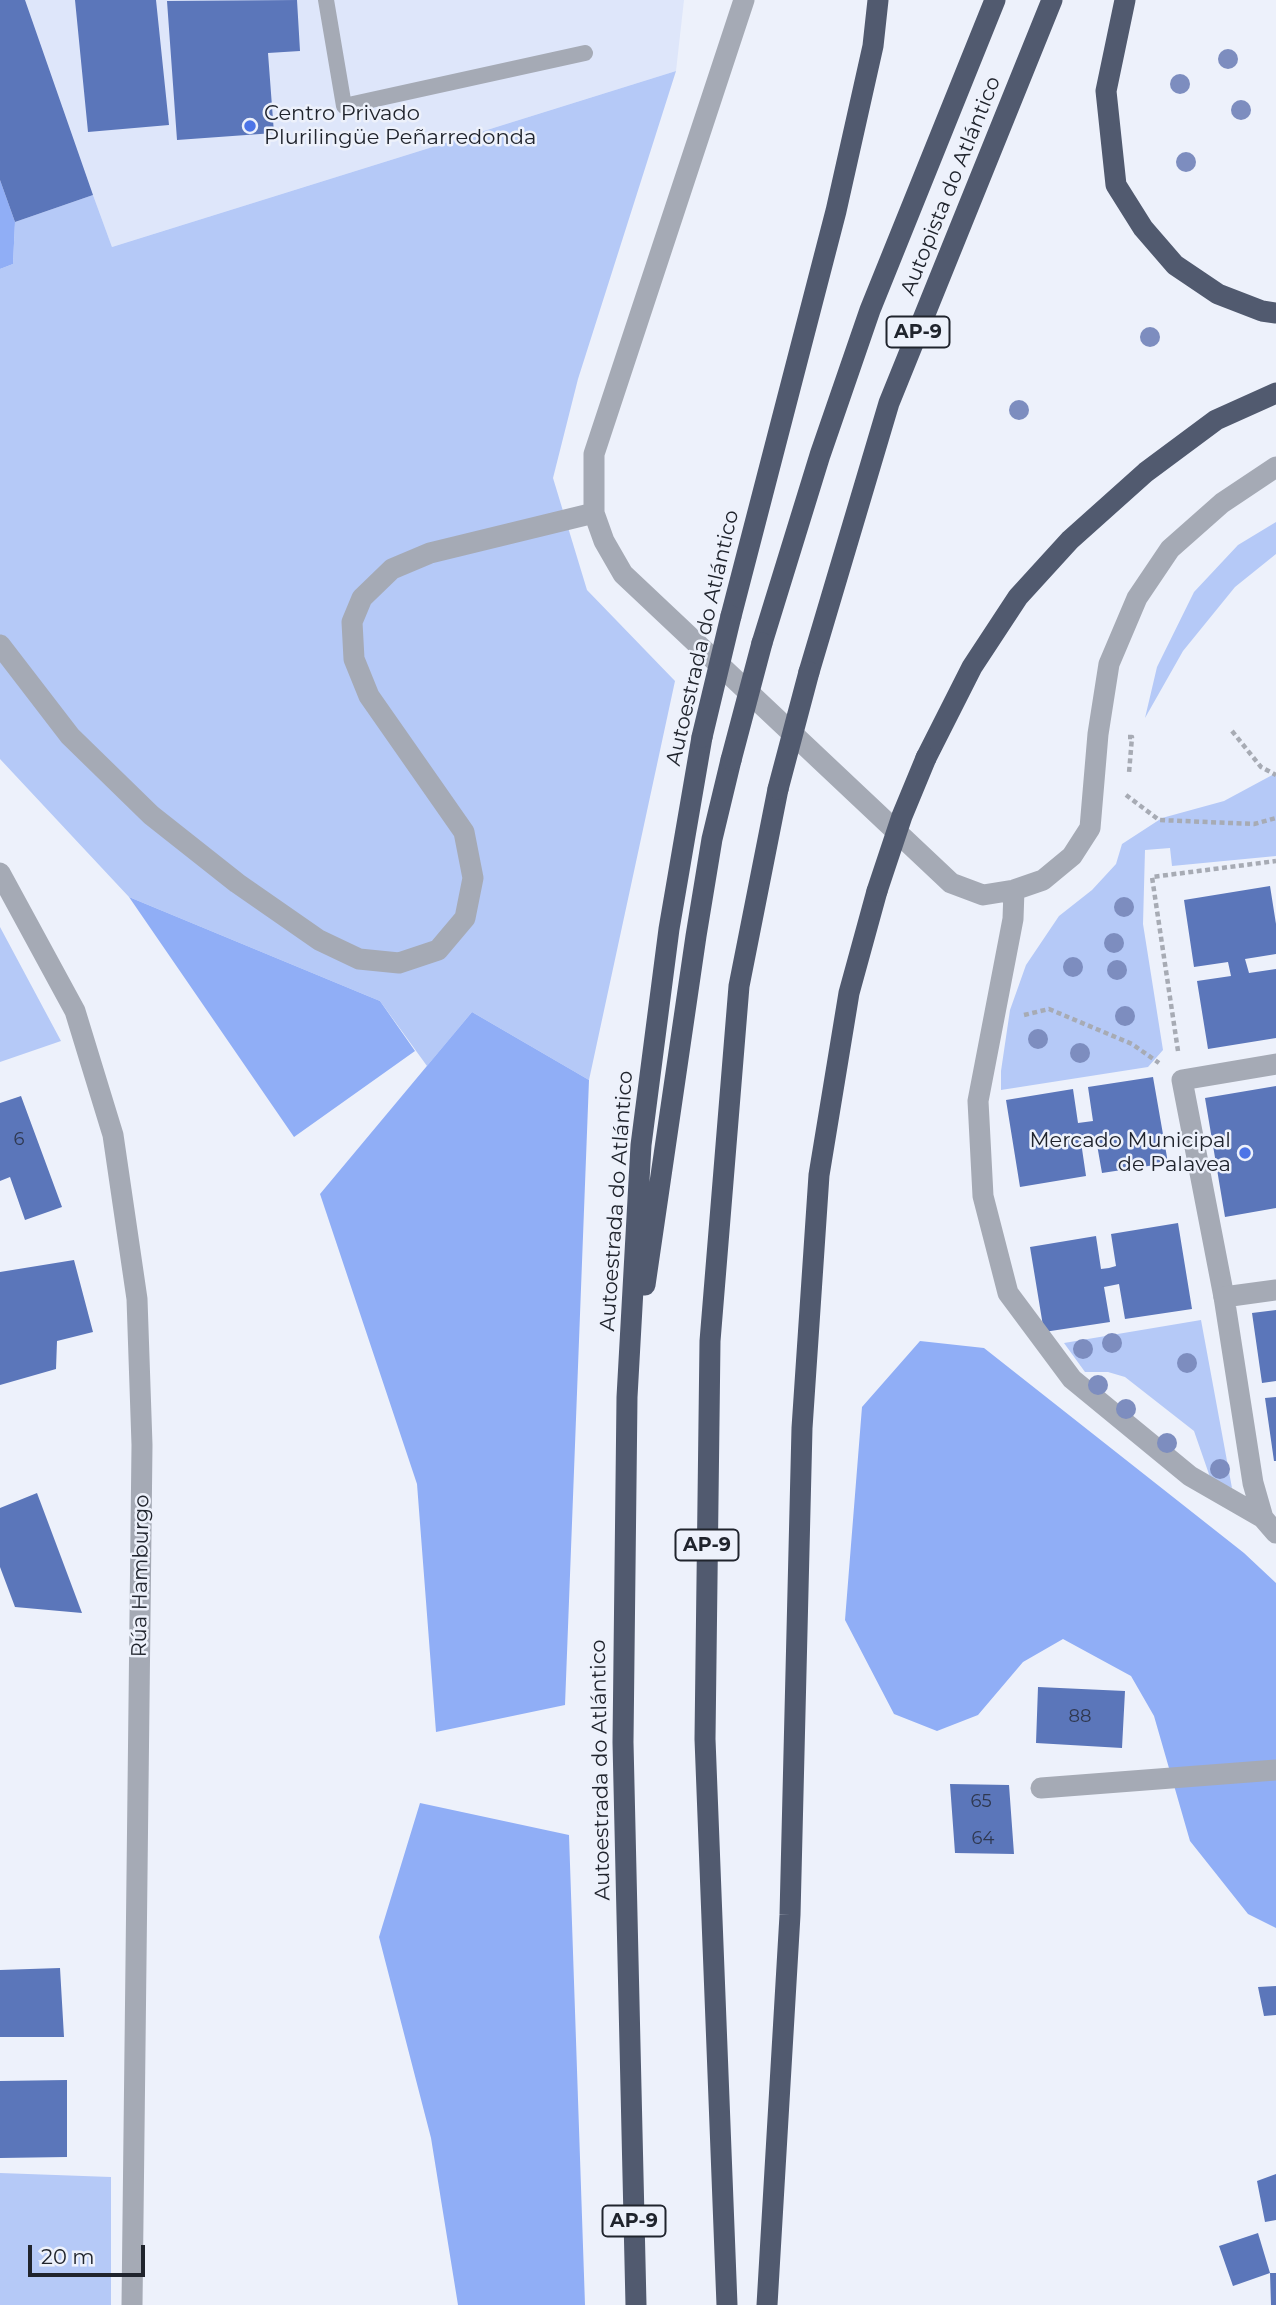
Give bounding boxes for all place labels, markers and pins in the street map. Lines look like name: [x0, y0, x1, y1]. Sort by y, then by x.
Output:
place label: Centro Privado Plurilingüe Peñarredonda: [264, 101, 536, 151]
marker: Centro Privado Plurilingüe Peñarredonda: [242, 118, 258, 134]
place label: Mercado Municipal de Palavea: [1029, 1128, 1231, 1178]
marker: Mercado Municipal de Palavea: [1237, 1145, 1253, 1161]

